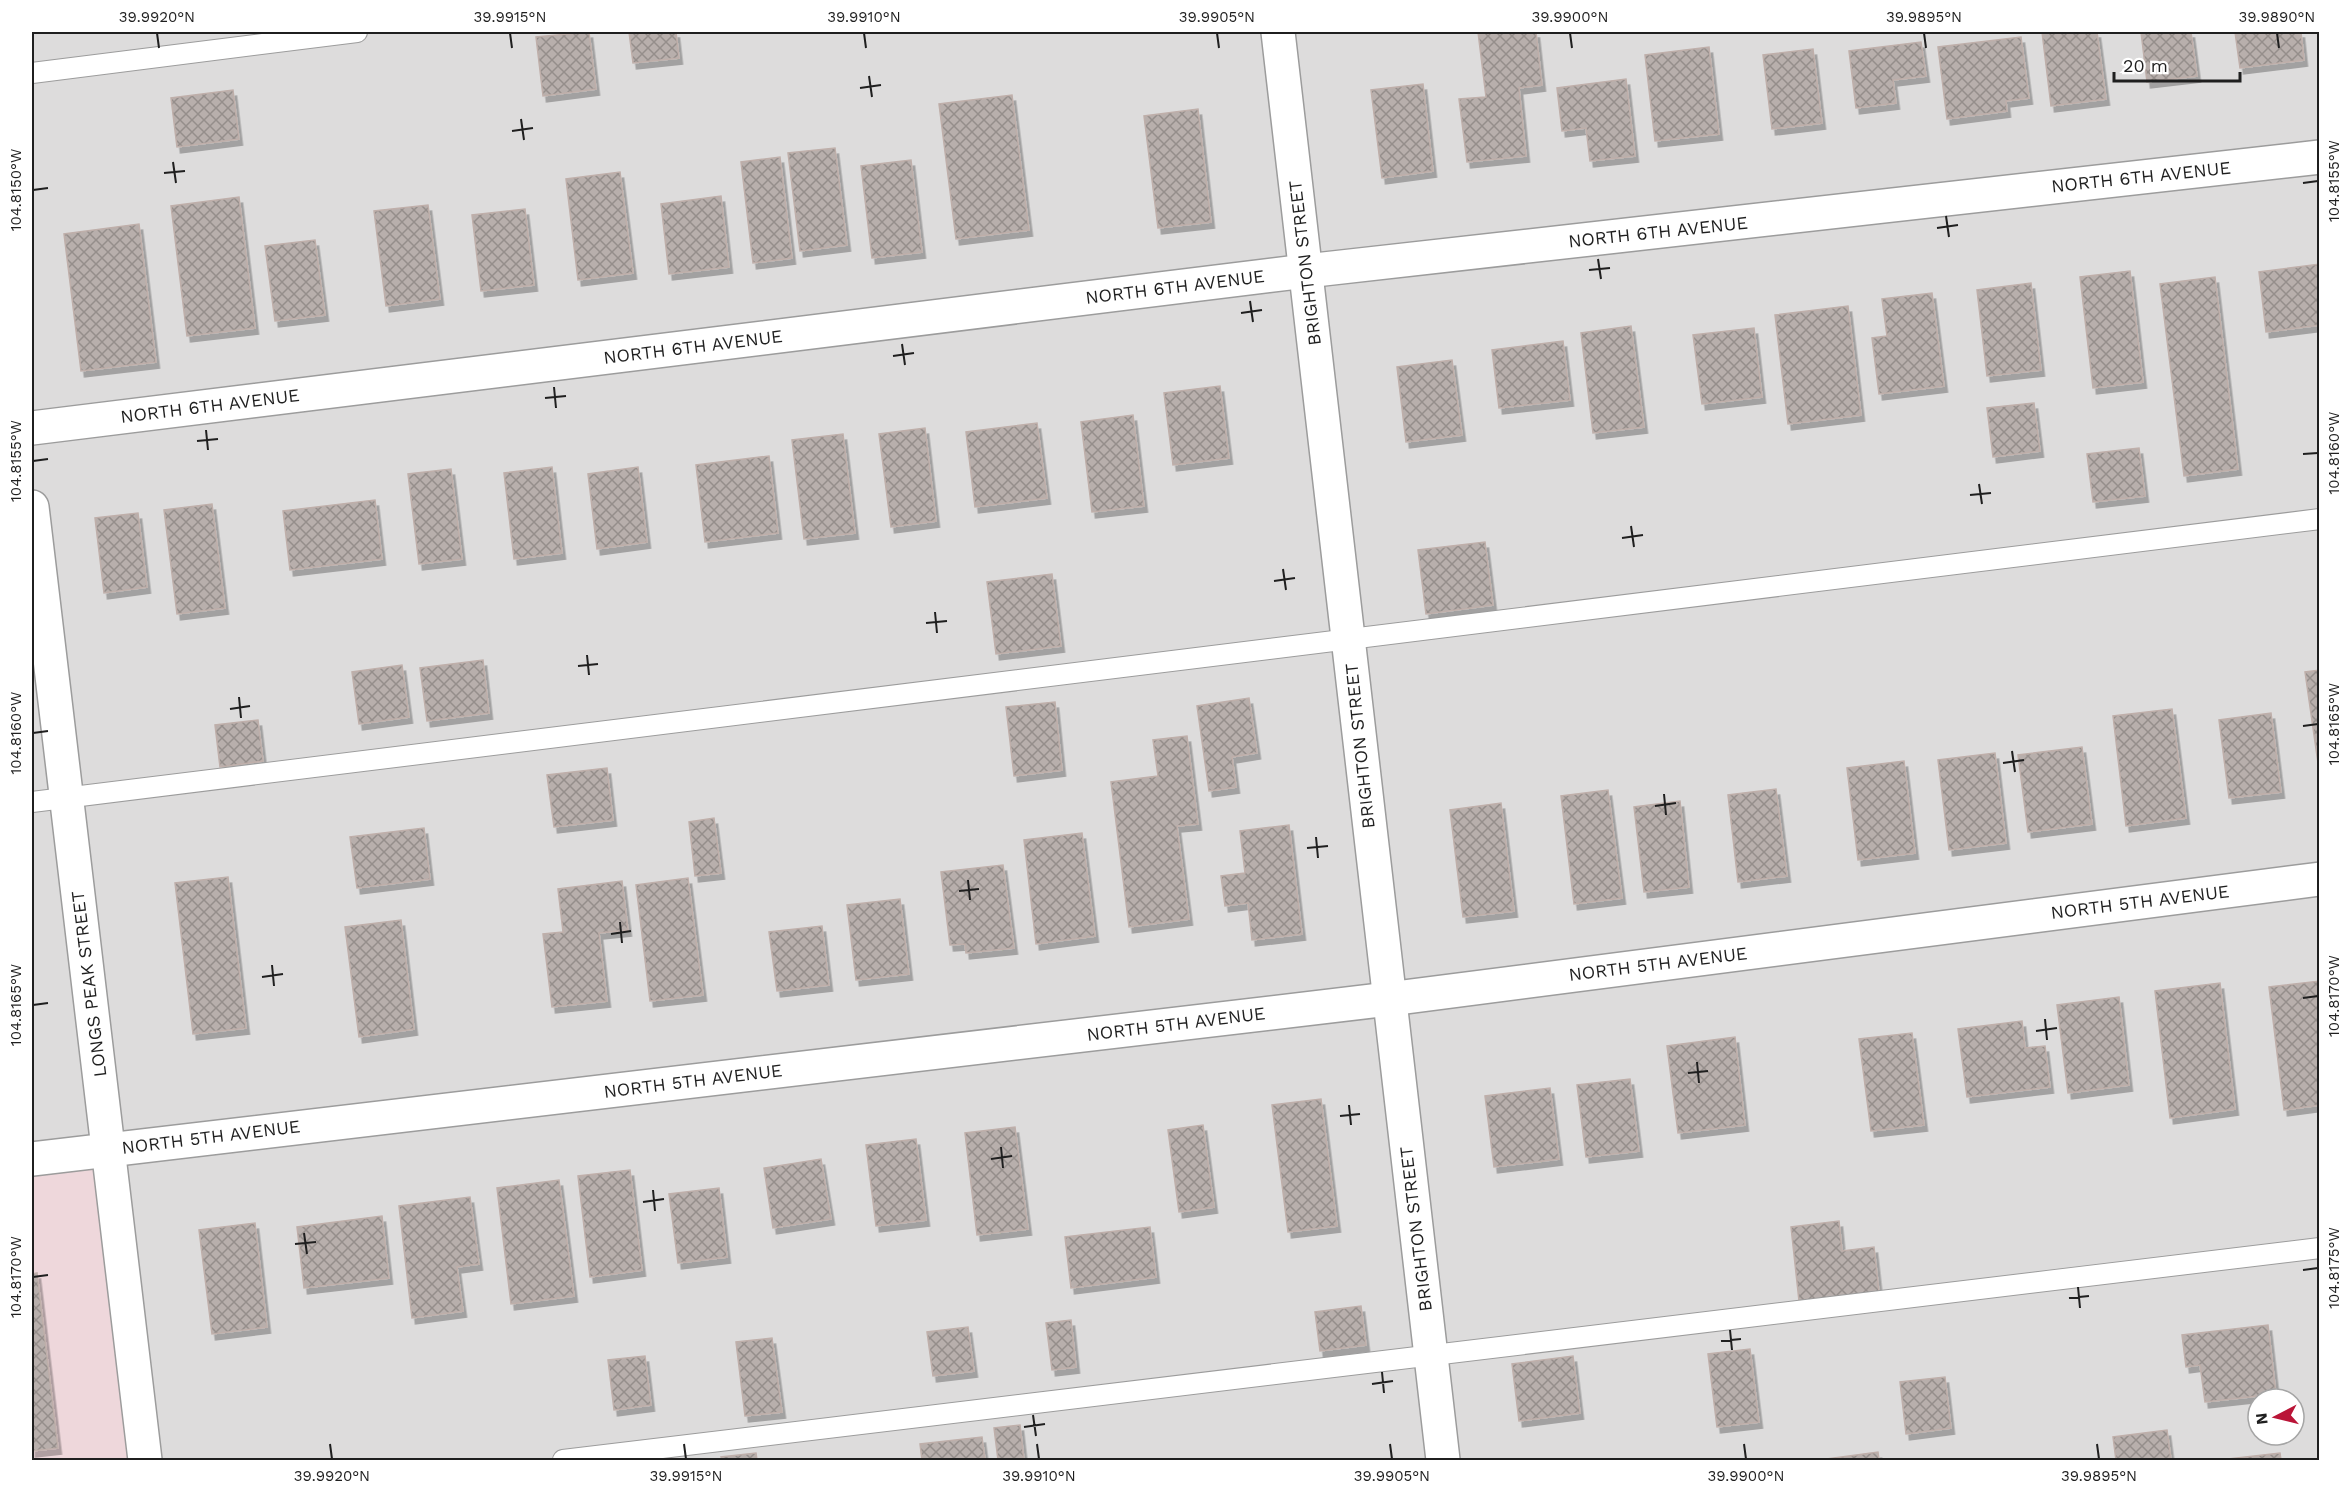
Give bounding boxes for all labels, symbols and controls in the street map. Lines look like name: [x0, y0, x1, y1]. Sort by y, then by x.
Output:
text: 39.9920°N: [119, 8, 195, 26]
text: 39.9915°N: [474, 8, 546, 26]
text: 39.9910°N: [827, 8, 901, 26]
text: 39.9905°N: [1179, 8, 1255, 26]
text: 39.9900°N: [1532, 8, 1608, 26]
text: 39.9895°N: [1886, 8, 1962, 26]
text: 39.9890°N: [2239, 8, 2315, 26]
scale bar: [2114, 45, 2240, 83]
text: 20 m: [2123, 55, 2168, 76]
text: 104.8155°W: [2325, 140, 2343, 222]
text: 104.8150°W: [7, 149, 25, 231]
street label: NORTH 6TH AVENUE: [2050, 157, 2232, 196]
street label: BRIGHTON STREET: [1284, 179, 1325, 347]
street label: NORTH 6TH AVENUE: [1567, 212, 1749, 251]
street label: NORTH 6TH AVENUE: [1084, 265, 1266, 308]
street label: NORTH 6TH AVENUE: [602, 325, 784, 368]
street label: NORTH 6TH AVENUE: [119, 384, 301, 427]
text: 104.8160°W: [2325, 411, 2343, 495]
text: 104.8155°W: [7, 420, 25, 502]
street label: BRIGHTON STREET: [1340, 662, 1379, 830]
text: 104.8165°W: [2325, 683, 2343, 765]
text: 104.8160°W: [7, 691, 25, 775]
street label: NORTH 5TH AVENUE: [2049, 880, 2230, 923]
street label: LONGS PEAK STREET: [67, 890, 110, 1078]
street label: NORTH 5TH AVENUE: [1567, 942, 1748, 985]
text: 104.8170°W: [2325, 955, 2343, 1037]
text: 104.8165°W: [7, 964, 25, 1046]
street label: NORTH 5TH AVENUE: [1085, 1002, 1266, 1045]
street label: NORTH 5TH AVENUE: [602, 1059, 783, 1102]
street label: NORTH 5TH AVENUE: [120, 1115, 301, 1158]
street label: BRIGHTON STREET: [1395, 1145, 1436, 1313]
text: 104.8175°W: [2325, 1227, 2343, 1309]
text: 104.8170°W: [7, 1236, 25, 1318]
north arrow: [2246, 1387, 2306, 1447]
text: N: [2251, 1412, 2272, 1426]
text: 39.9920°N: [294, 1467, 370, 1485]
text: 39.9915°N: [650, 1467, 722, 1485]
text: 39.9910°N: [1002, 1467, 1076, 1485]
text: 39.9905°N: [1354, 1467, 1430, 1485]
text: 39.9900°N: [1708, 1467, 1784, 1485]
text: 39.9895°N: [2061, 1467, 2137, 1485]

